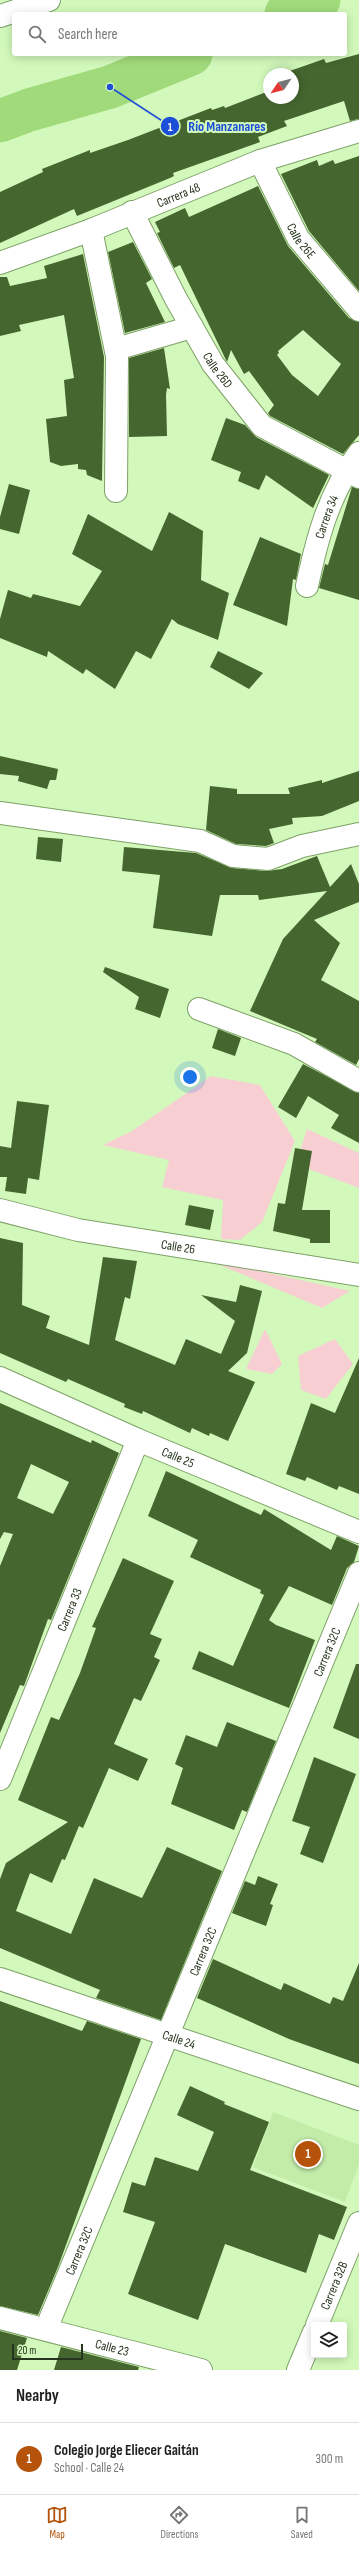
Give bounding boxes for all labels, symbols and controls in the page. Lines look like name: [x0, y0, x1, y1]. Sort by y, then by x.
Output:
search box: [12, 12, 347, 56]
icon: search: [26, 23, 48, 45]
text: Search here: [58, 25, 118, 44]
north arrow: [263, 68, 299, 104]
callout: Río Manzanares: [160, 113, 274, 139]
text: Río Manzanares: [188, 118, 266, 135]
text: 1: [168, 120, 173, 135]
street label: Carrera 48: [155, 179, 203, 211]
street label: Calle 26E: [283, 221, 319, 262]
street label: Calle 26D: [199, 350, 236, 392]
street label: Carrera 34: [312, 492, 342, 541]
your location: [180, 1067, 200, 1087]
street label: Calle 26: [160, 1236, 197, 1258]
street label: Calle 25: [159, 1444, 197, 1472]
street label: Carrera 33: [54, 1586, 86, 1634]
street label: Carrera 32C: [310, 1625, 345, 1679]
street label: Carrera 32C: [186, 1925, 221, 1978]
street label: Calle 24: [160, 2027, 198, 2053]
pin: 1: [295, 2139, 321, 2169]
street label: Carrera 32C: [62, 2224, 97, 2278]
street label: Carrera 32B: [317, 2259, 351, 2312]
map controls: [311, 2322, 347, 2358]
button: layers: [311, 2322, 347, 2358]
street label: Calle 23: [94, 2336, 131, 2360]
scale bar: [12, 2342, 83, 2361]
text: 20 m: [18, 2344, 36, 2357]
text: Nearby: [16, 2386, 59, 2406]
text: Colegio Jorge Eliecer Gaitán: [54, 2441, 199, 2460]
text: 1: [26, 2451, 32, 2467]
text: 300 m: [316, 2451, 343, 2467]
text: School · Calle 24: [54, 2460, 124, 2476]
tab: Map: [46, 2504, 68, 2541]
tab: Directions: [161, 2504, 198, 2541]
tab: Saved: [291, 2504, 313, 2541]

